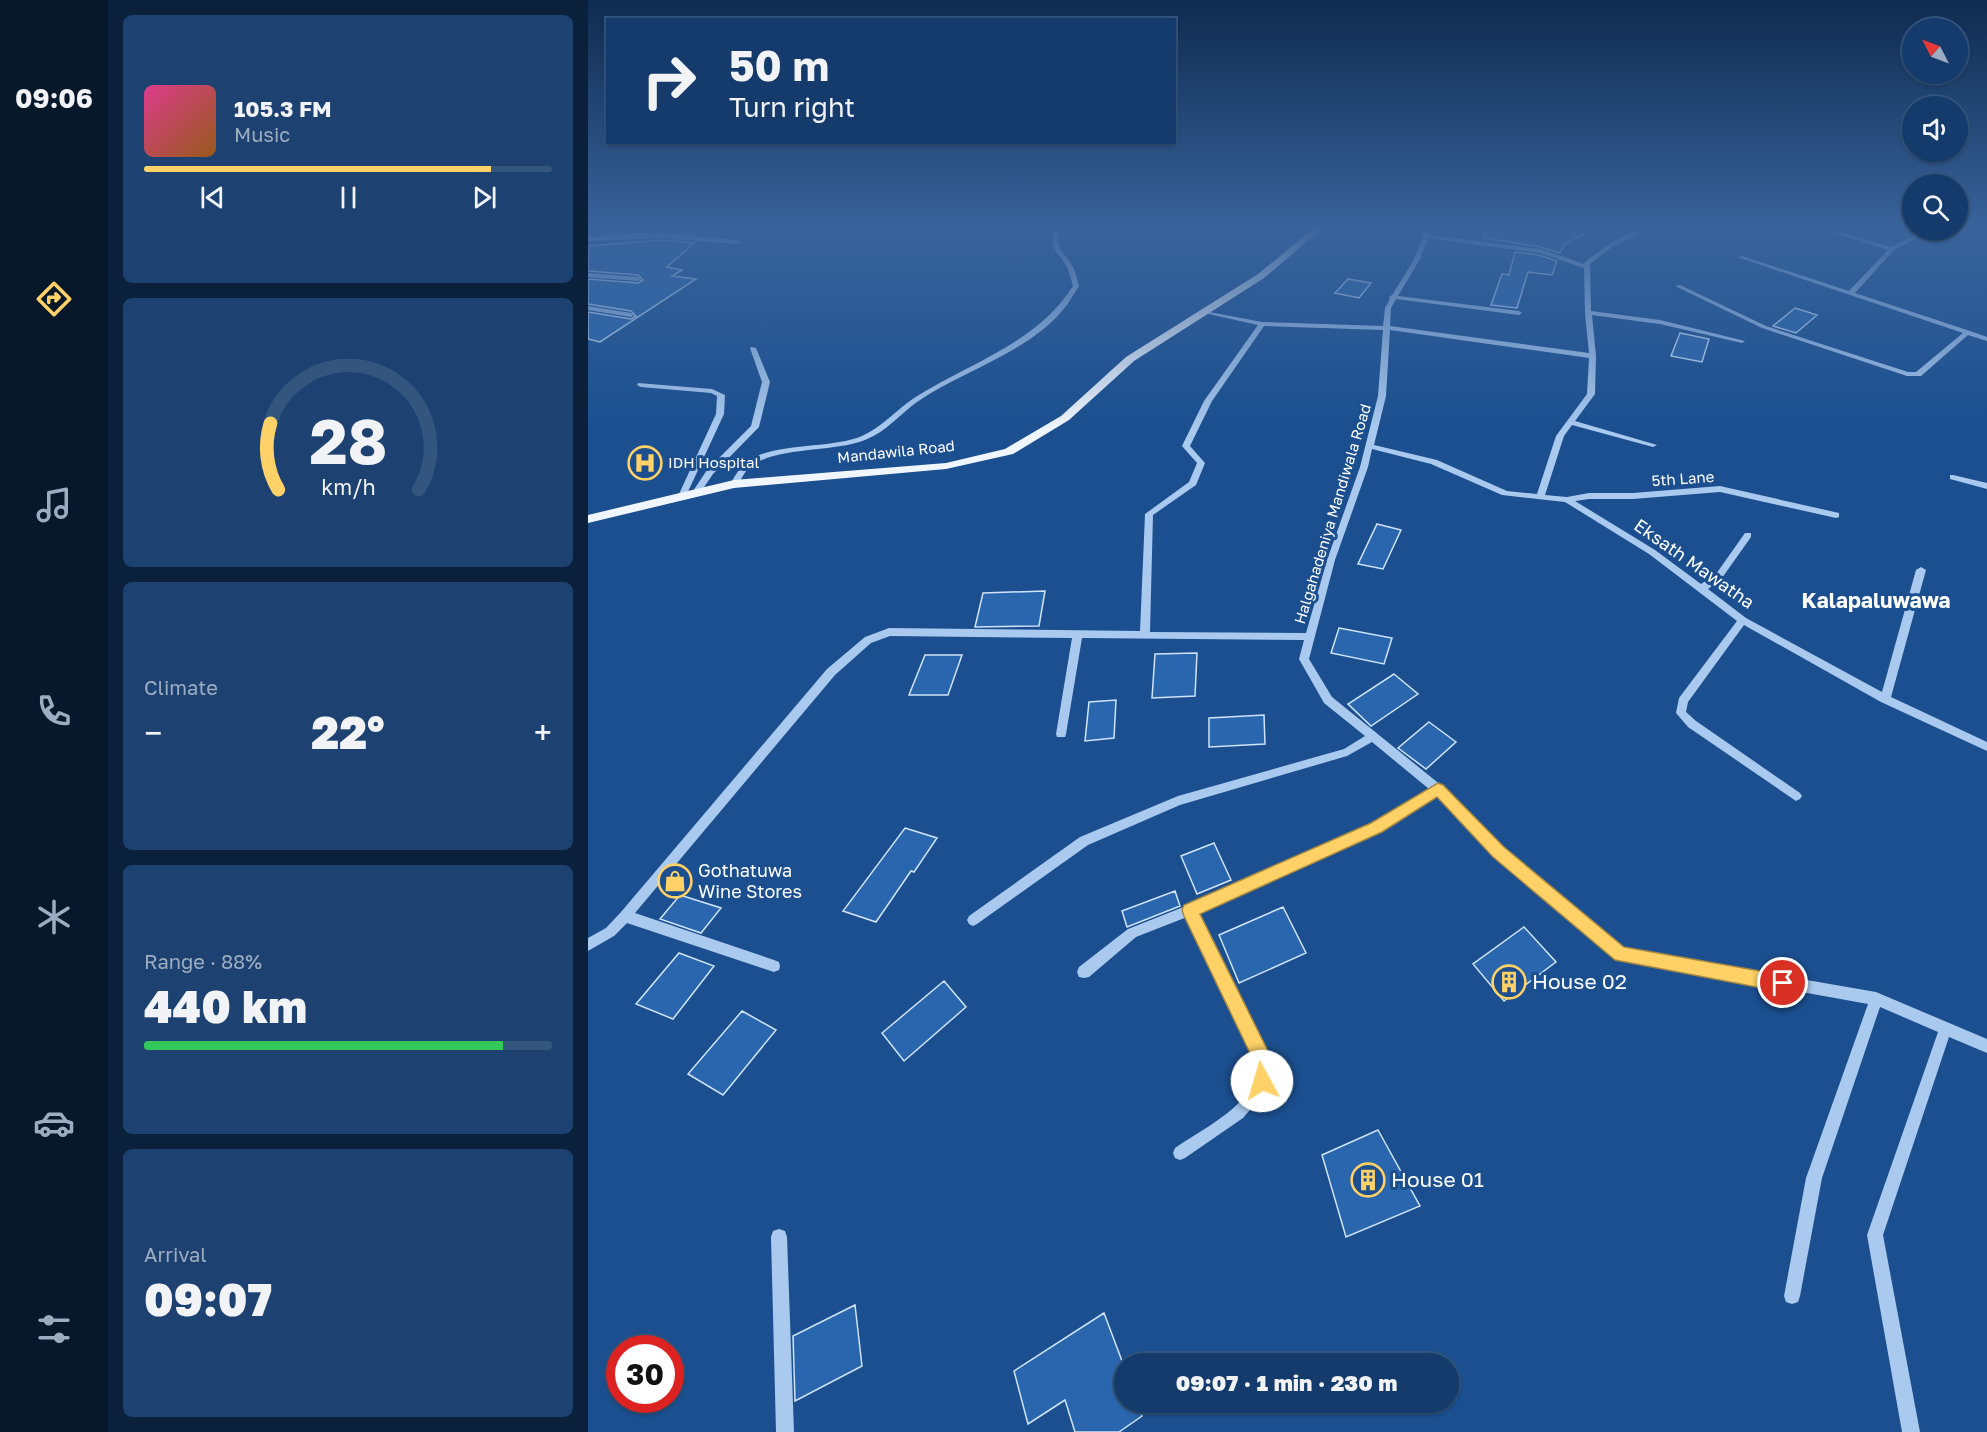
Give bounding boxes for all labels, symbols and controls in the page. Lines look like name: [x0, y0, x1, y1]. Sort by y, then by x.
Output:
north arrow: [1902, 18, 1968, 84]
map controls: [1902, 18, 1968, 240]
text: 50 m: [729, 40, 829, 90]
icon: right: [630, 42, 708, 120]
text: 09:06: [15, 82, 93, 114]
text: Turn right: [729, 91, 855, 123]
text: 105.3 FM: [234, 95, 332, 122]
button: sound: [1902, 96, 1968, 162]
text: Music: [234, 122, 290, 146]
button: search: [1902, 174, 1968, 240]
icon: previous: [196, 181, 229, 214]
icon: pause: [332, 181, 365, 214]
icon: next: [468, 181, 501, 214]
icon: directions: [33, 278, 75, 320]
street label: Halgahadeniya Mandiwala Road: [1290, 401, 1374, 626]
text: 28: [309, 403, 387, 478]
street label: Mandawila Road: [836, 436, 956, 466]
hospital icon: IDH Hospital: [627, 445, 663, 481]
place label: IDH Hospital: [668, 453, 759, 471]
street label: 5th Lane: [1651, 467, 1715, 489]
text: km/h: [321, 474, 375, 500]
icon: music: [33, 484, 75, 526]
street label: Eksath Mawatha: [1630, 514, 1759, 613]
district label: Kalapaluwawa: [1802, 587, 1951, 613]
text: Climate: [144, 675, 218, 699]
icon: phone: [33, 690, 75, 732]
text: 22°: [311, 705, 385, 759]
text: −: [144, 713, 162, 752]
text: +: [534, 713, 552, 752]
place label: Gothatuwa Wine Stores: [698, 859, 802, 902]
shop icon: Gothatuwa Wine Stores: [657, 863, 693, 899]
icon: climate: [33, 896, 75, 938]
text: Range · 88%: [144, 949, 262, 973]
pin: [1757, 957, 1808, 1008]
building icon: House 02: [1491, 964, 1527, 1000]
icon: arrive: [1766, 966, 1799, 999]
place label: House 02: [1532, 968, 1627, 994]
text: 440 km: [144, 979, 307, 1033]
position arrow: [1230, 1049, 1294, 1113]
icon: car: [33, 1102, 75, 1144]
building icon: House 01: [1350, 1162, 1386, 1198]
place label: House 01: [1391, 1166, 1484, 1192]
text: Arrival: [144, 1242, 207, 1266]
text: 09:07: [144, 1272, 272, 1326]
icon: filters: [33, 1308, 75, 1350]
speed limit sign: 30: [606, 1335, 684, 1413]
text: 09:07 · 1 min · 230 m: [1176, 1369, 1397, 1396]

